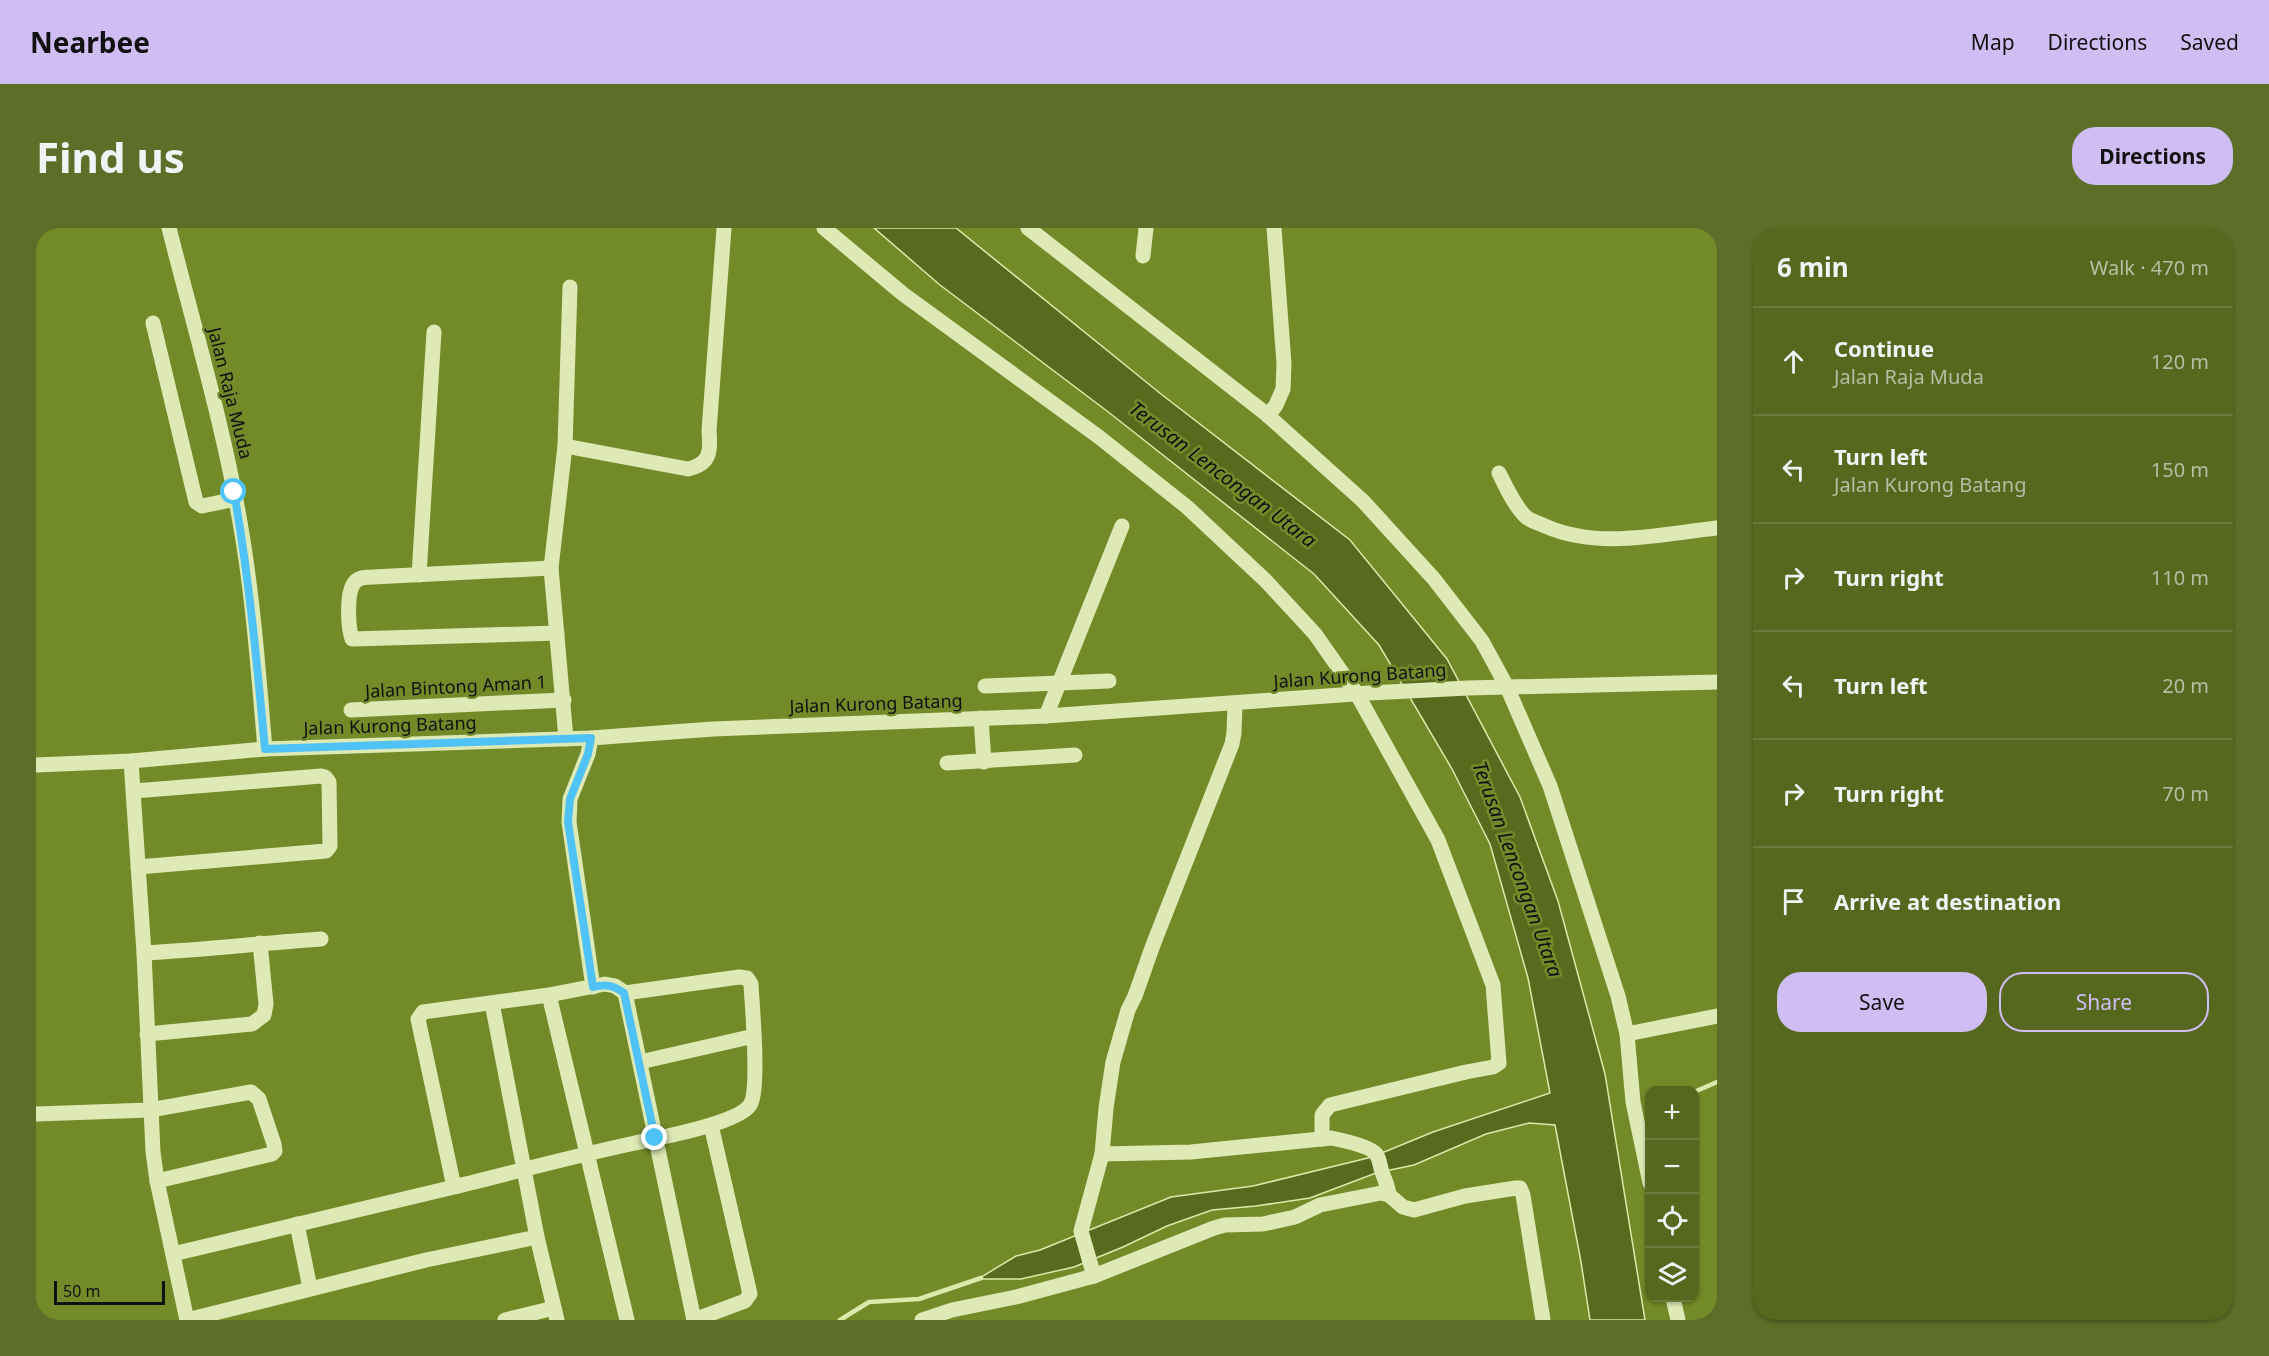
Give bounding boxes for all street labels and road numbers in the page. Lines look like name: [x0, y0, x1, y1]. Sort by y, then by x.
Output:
street label: Jalan Raja Muda: [203, 323, 259, 461]
street label: Jalan Kurong Batang: [1271, 657, 1447, 693]
street label: Jalan Bintong Aman 1: [363, 669, 547, 703]
street label: Jalan Kurong Batang: [787, 688, 963, 718]
street label: Jalan Kurong Batang: [301, 710, 477, 740]

